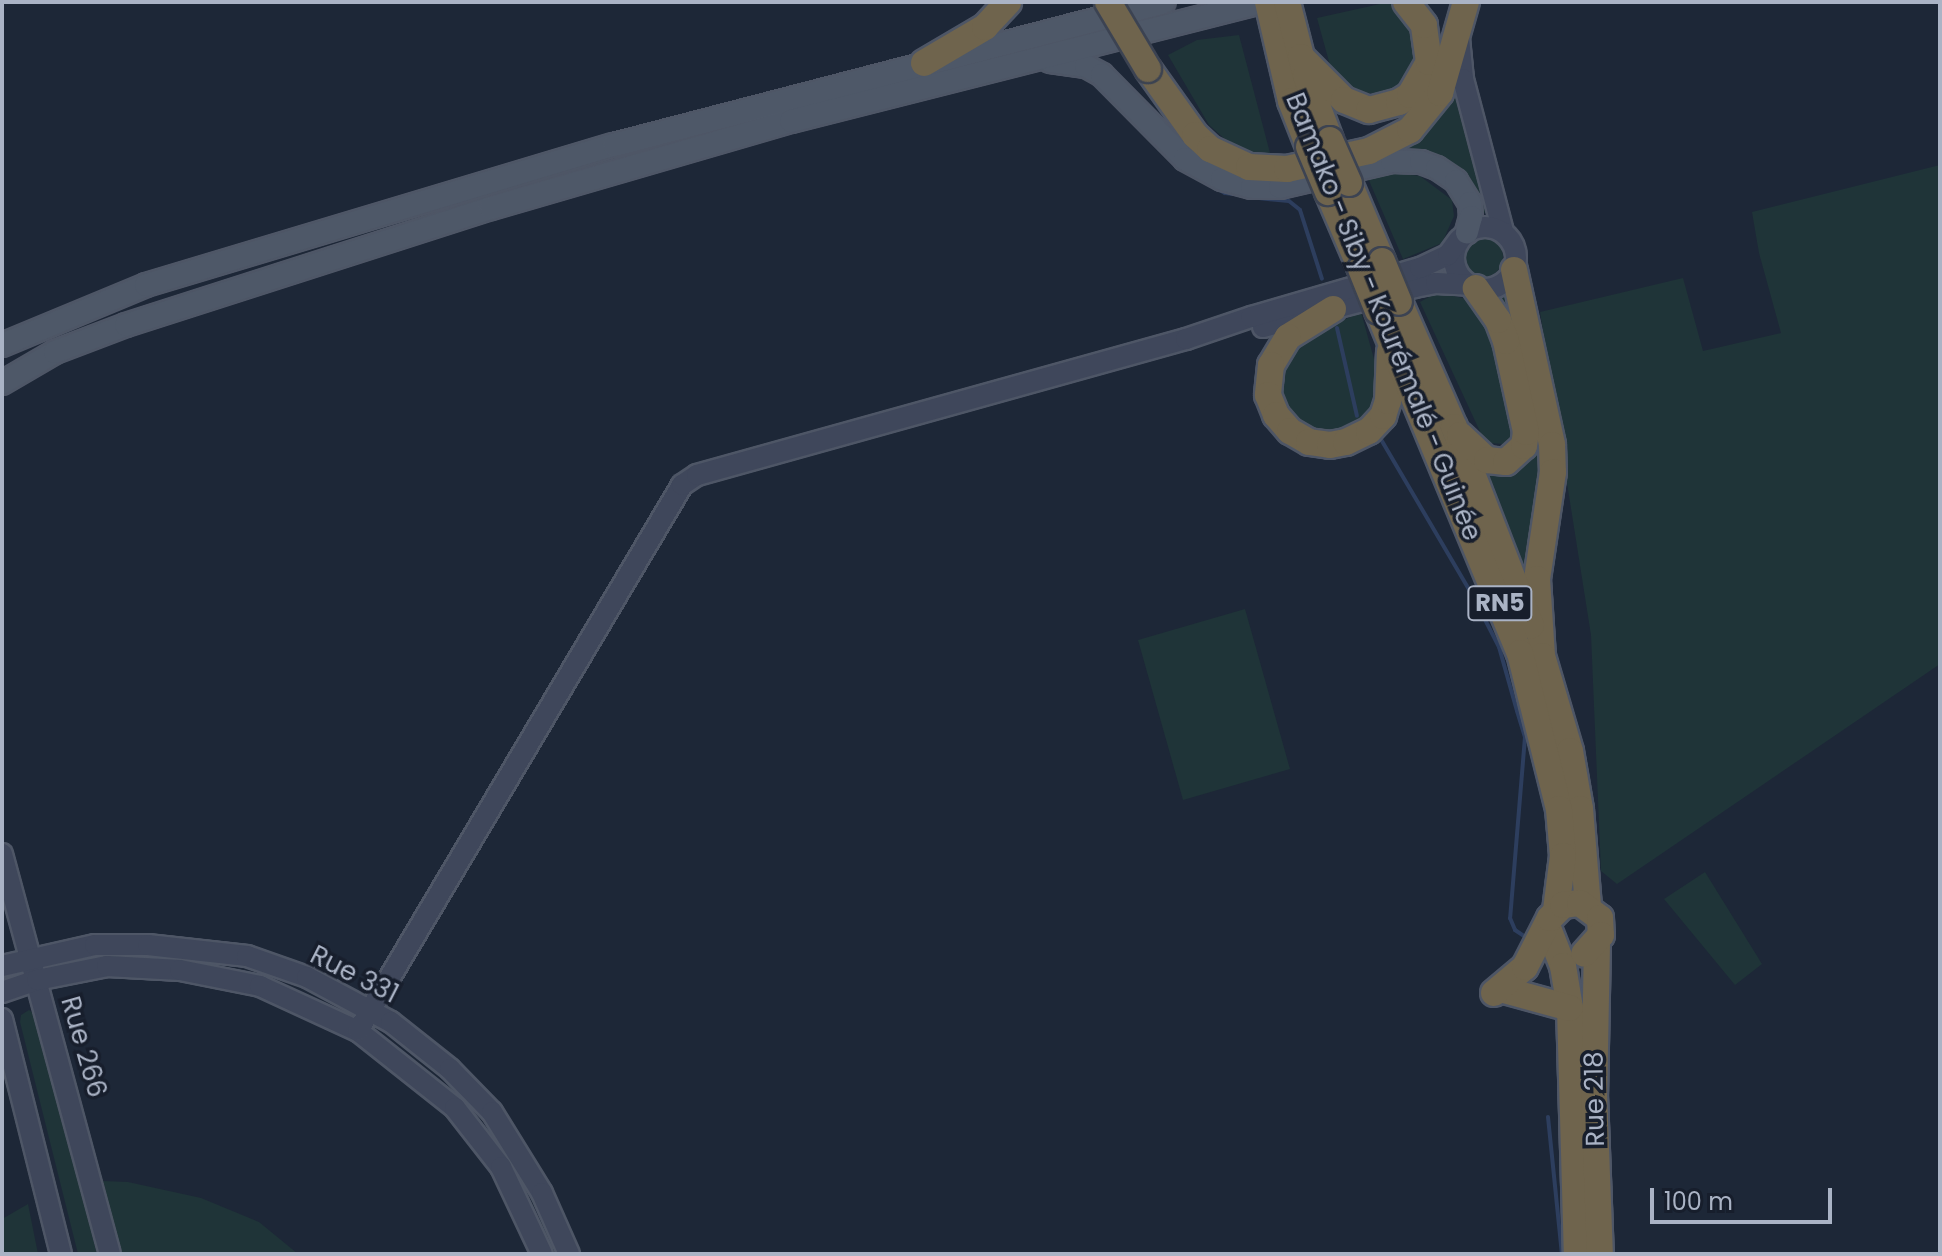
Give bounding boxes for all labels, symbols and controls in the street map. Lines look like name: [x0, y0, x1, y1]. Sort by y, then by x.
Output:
street label: Bamako - Siby - Kourémalé - Guinée: [1279, 89, 1487, 545]
road number: RN5: [1466, 583, 1534, 623]
street label: Rue 331: [305, 940, 403, 1010]
street label: Rue 266: [54, 993, 112, 1101]
street label: Rue 218: [1579, 1051, 1611, 1147]
scale bar: [1654, 1172, 1836, 1222]
text: 100 m: [1664, 1185, 1733, 1218]

